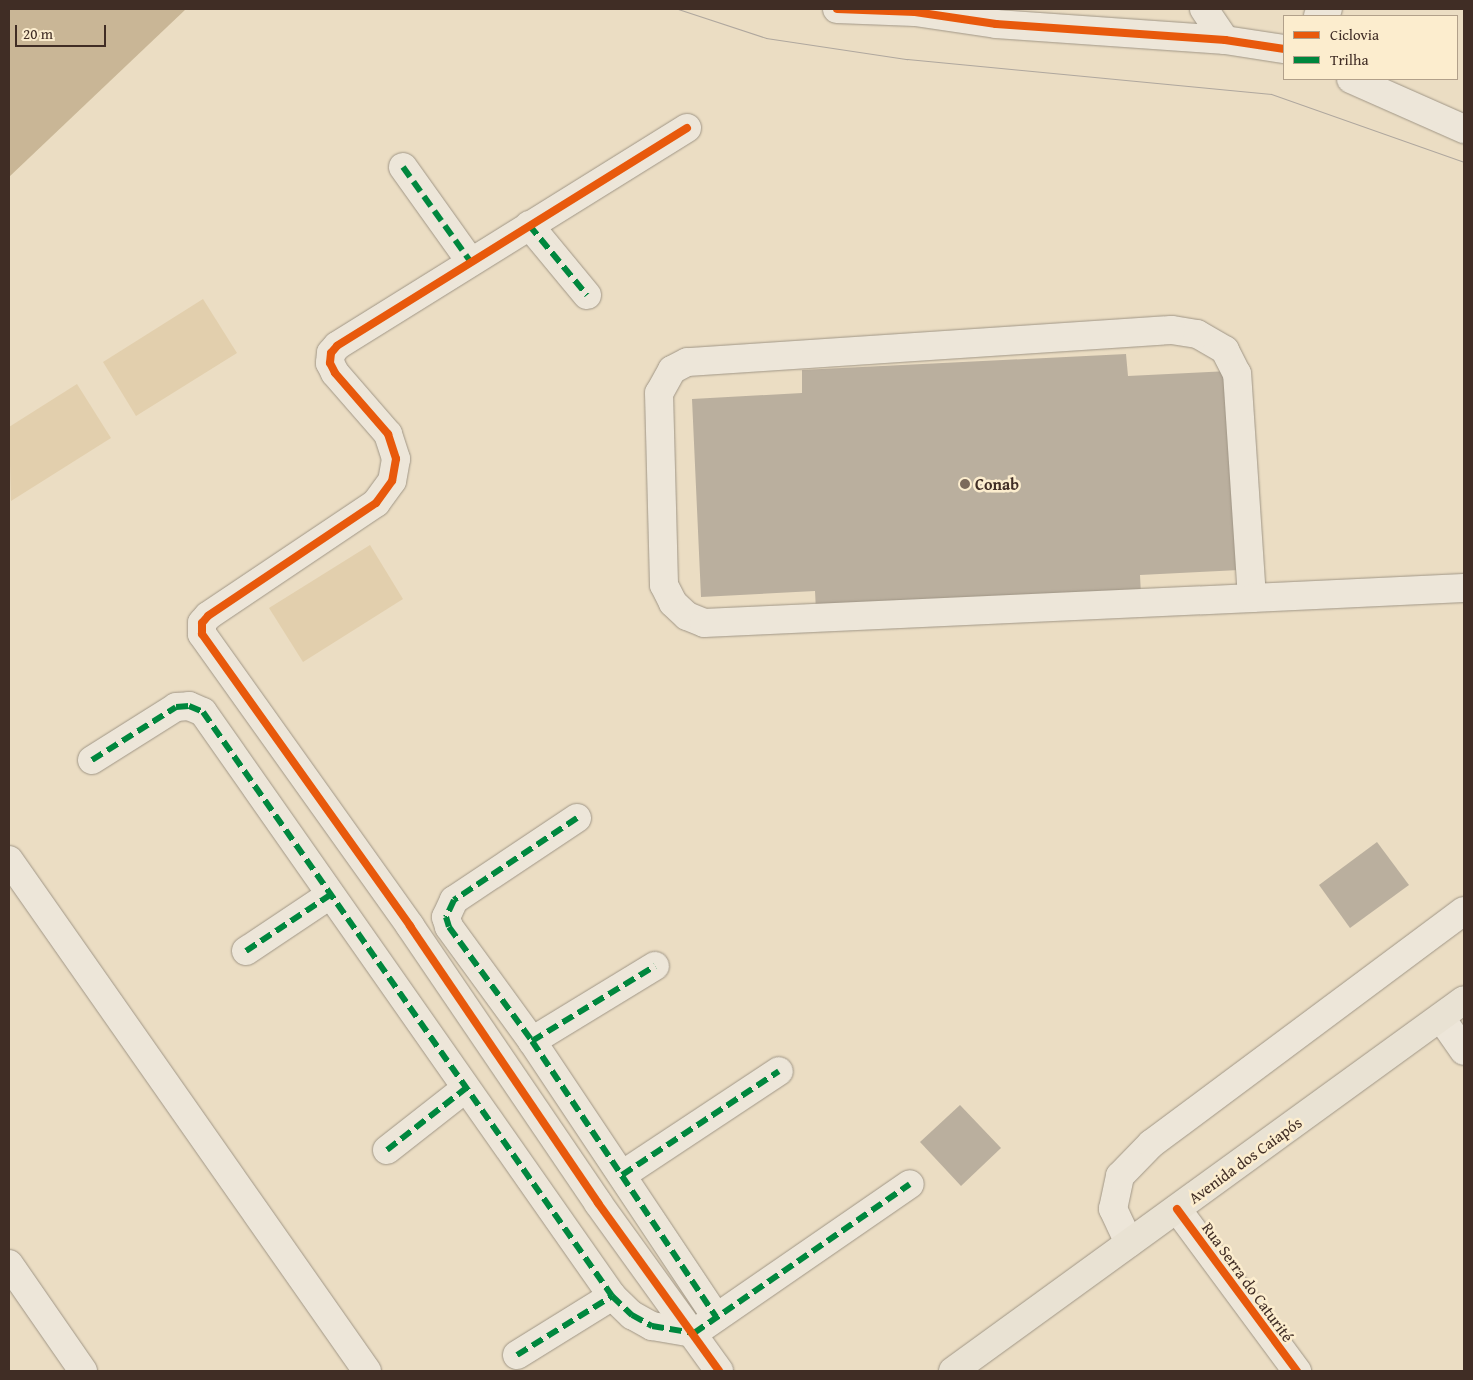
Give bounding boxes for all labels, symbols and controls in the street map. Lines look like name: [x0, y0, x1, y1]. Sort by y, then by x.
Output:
scale bar: [18, 15, 109, 47]
legend: [1283, 15, 1458, 80]
text: 20 m: [23, 23, 53, 44]
text: Ciclovia: [1330, 24, 1379, 45]
text: Trilha: [1330, 49, 1369, 70]
place label: Conab: [975, 474, 1019, 494]
marker: Conab: [959, 478, 971, 490]
street label: Avenida dos Caiapós: [1185, 1113, 1305, 1207]
street label: Rua Serra do Caturité: [1198, 1218, 1298, 1346]

